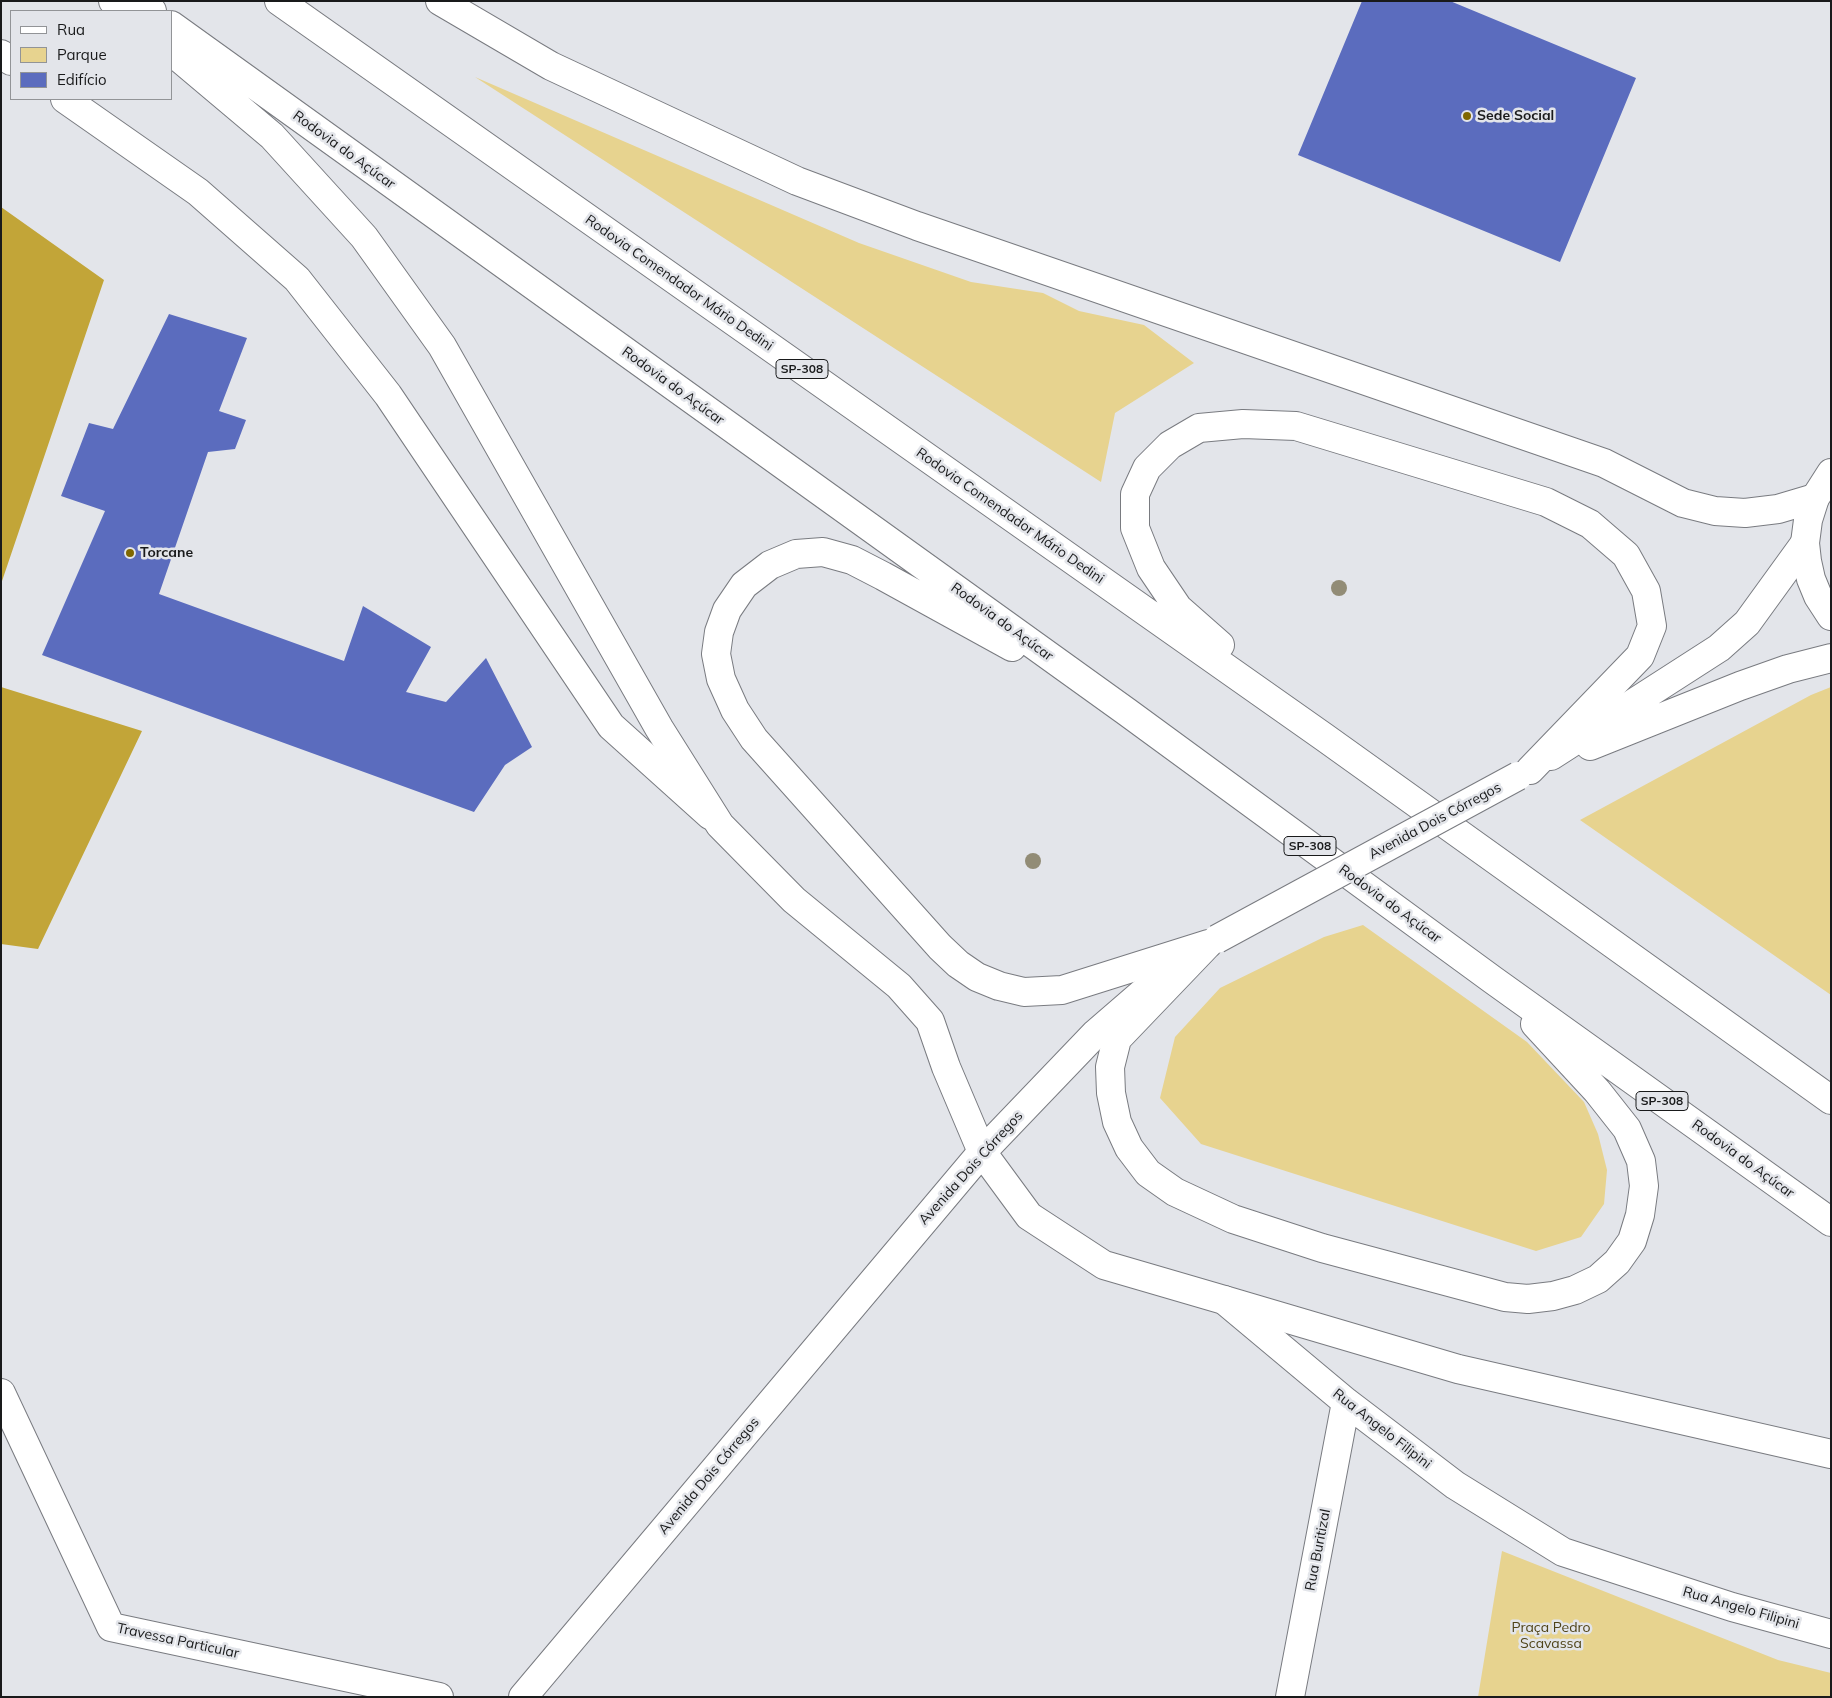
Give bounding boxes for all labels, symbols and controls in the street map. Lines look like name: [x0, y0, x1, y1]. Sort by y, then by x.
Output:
legend: [10, 10, 172, 100]
text: Rua: [57, 20, 85, 39]
text: Parque: [57, 45, 107, 64]
text: Edifício: [57, 70, 107, 89]
street label: Rodovia do Açúcar: [290, 107, 398, 193]
place label: Sede Social: [1477, 108, 1554, 124]
marker: Sede Social: [1461, 110, 1473, 122]
street label: Rodovia Comendador Mário Dedini: [582, 211, 776, 355]
street label: Rodovia do Açúcar: [619, 343, 727, 429]
road number: SP-308: [776, 359, 828, 378]
street label: Rodovia Comendador Mário Dedini: [913, 444, 1107, 588]
place label: Torcane: [140, 545, 193, 561]
marker: Torcane: [124, 547, 136, 559]
street label: Rodovia do Açúcar: [948, 579, 1056, 665]
street label: Avenida Dois Córregos: [1366, 779, 1504, 863]
road number: SP-308: [1284, 836, 1336, 856]
street label: Rodovia do Açúcar: [1336, 861, 1444, 947]
road number: SP-308: [1636, 1092, 1688, 1110]
street label: Avenida Dois Córregos: [915, 1108, 1027, 1228]
street label: Rodovia do Açúcar: [1689, 1116, 1797, 1202]
street label: Rua Angelo Filipini: [1329, 1385, 1435, 1473]
street label: Avenida Dois Córregos: [655, 1414, 763, 1538]
street label: Rua Buritizal: [1302, 1508, 1334, 1592]
street label: Rua Angelo Filipini: [1681, 1583, 1801, 1633]
street label: Travessa Particular: [115, 1620, 241, 1662]
park label: Praça Pedro Scavassa: [1511, 1620, 1591, 1652]

